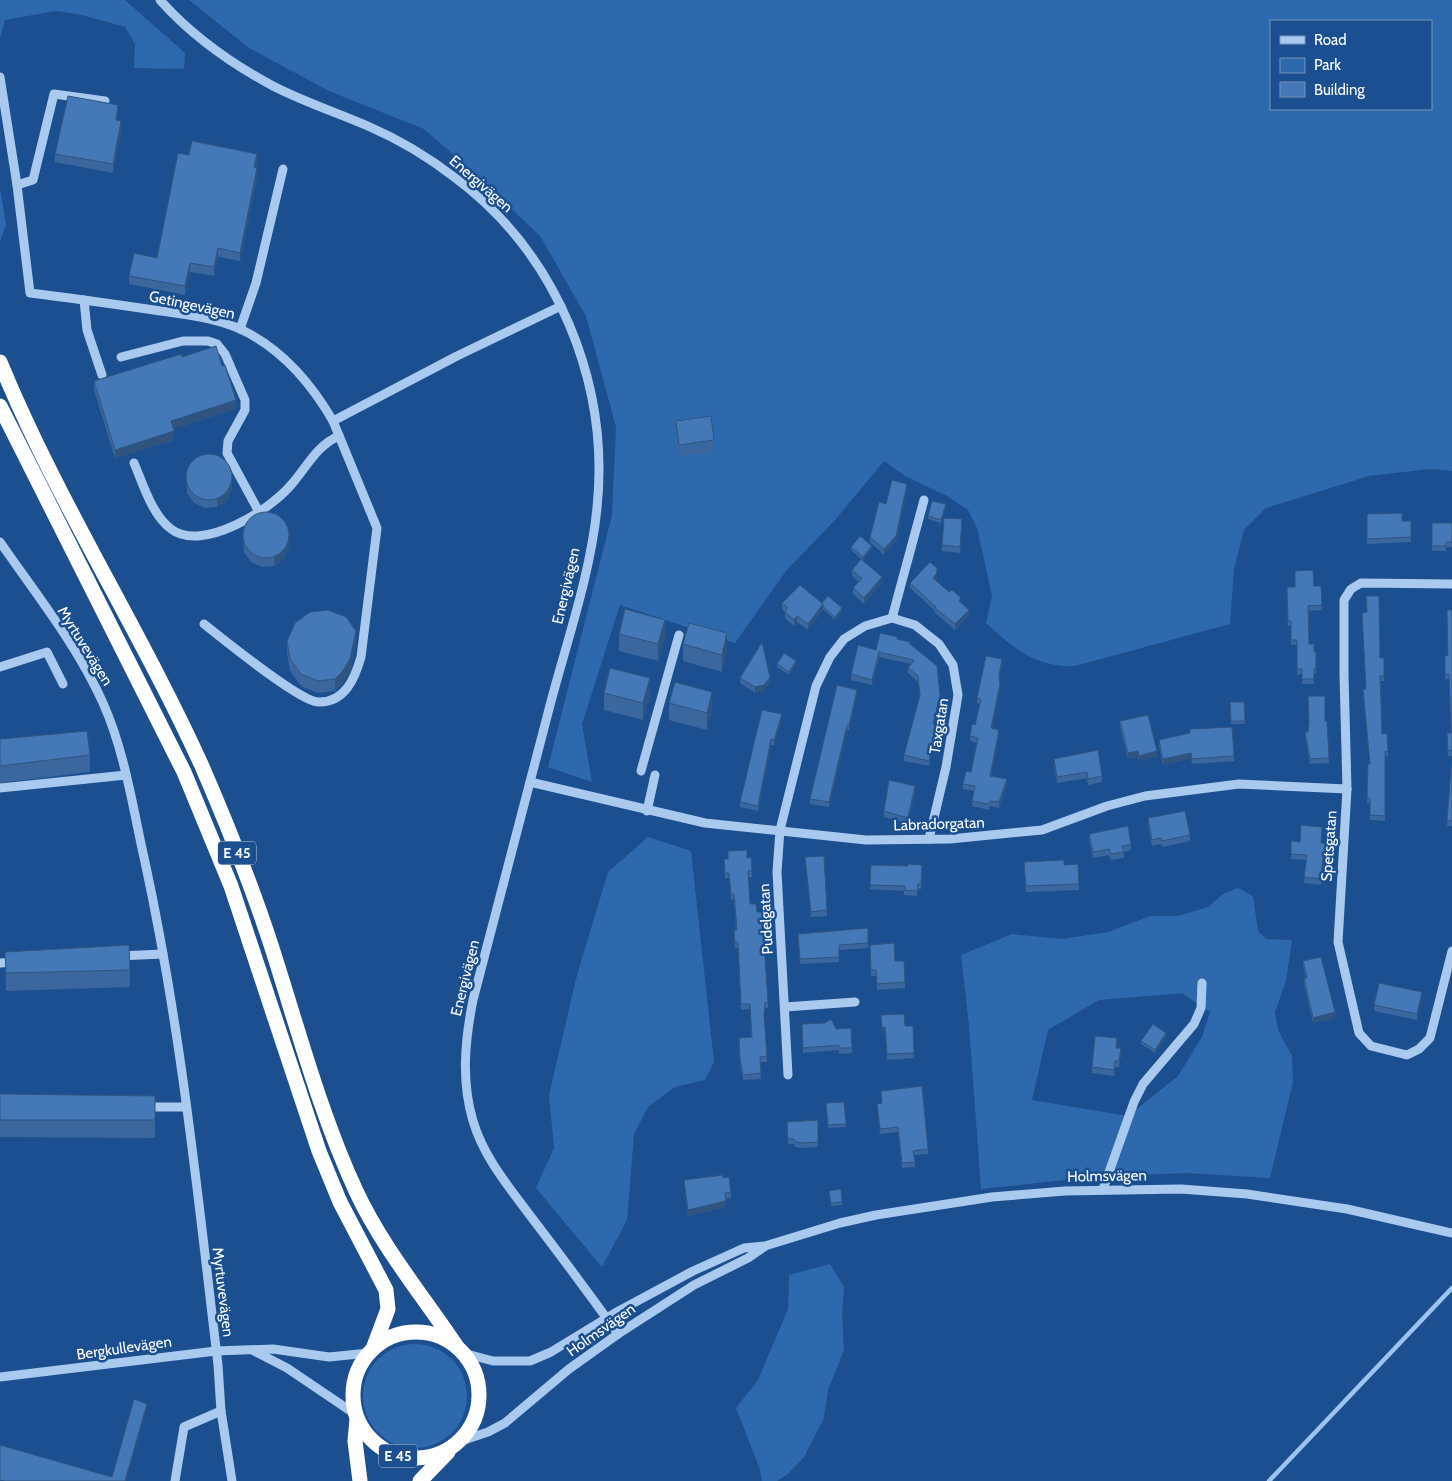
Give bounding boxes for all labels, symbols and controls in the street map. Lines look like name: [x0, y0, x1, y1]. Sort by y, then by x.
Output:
legend: [1270, 20, 1432, 110]
text: Road: [1314, 31, 1347, 49]
text: Park: [1314, 56, 1341, 74]
text: Building: [1314, 81, 1365, 99]
street label: Energivägen: [446, 152, 516, 216]
street label: Getingevägen: [147, 287, 237, 323]
street label: Energivägen: [548, 546, 584, 626]
street label: Myrtuvevägen: [54, 603, 116, 689]
street label: Taxgatan: [926, 697, 952, 755]
street label: Spetsgatan: [1318, 810, 1340, 882]
street label: Labradorgatan: [893, 813, 985, 835]
road number: E 45: [218, 841, 256, 864]
street label: Pudelgatan: [755, 883, 777, 955]
street label: Energivägen: [447, 938, 483, 1018]
street label: Holmsvägen: [1067, 1166, 1147, 1186]
street label: Myrtuvevägen: [209, 1246, 237, 1338]
street label: Holmsvägen: [563, 1300, 639, 1360]
street label: Bergkullevägen: [75, 1332, 173, 1364]
road number: E 45: [379, 1444, 417, 1468]

